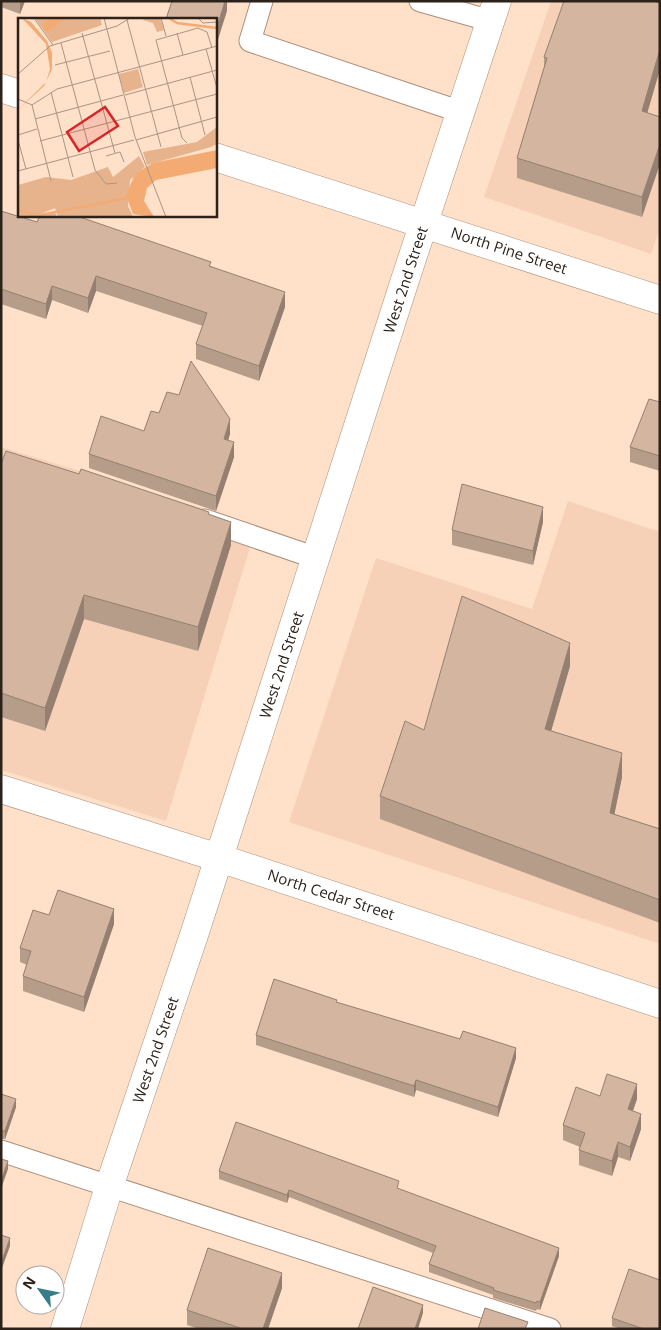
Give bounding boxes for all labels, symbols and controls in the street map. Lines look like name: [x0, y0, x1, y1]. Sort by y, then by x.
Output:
inset map: [18, 18, 216, 216]
street label: North Pine Street: [449, 222, 570, 278]
street label: West 2nd Street: [378, 224, 432, 336]
street label: West 2nd Street: [254, 609, 308, 721]
street label: North Cedar Street: [265, 864, 397, 924]
street label: West 2nd Street: [127, 994, 183, 1106]
north arrow: [15, 1265, 65, 1315]
text: N: [18, 1273, 40, 1293]

